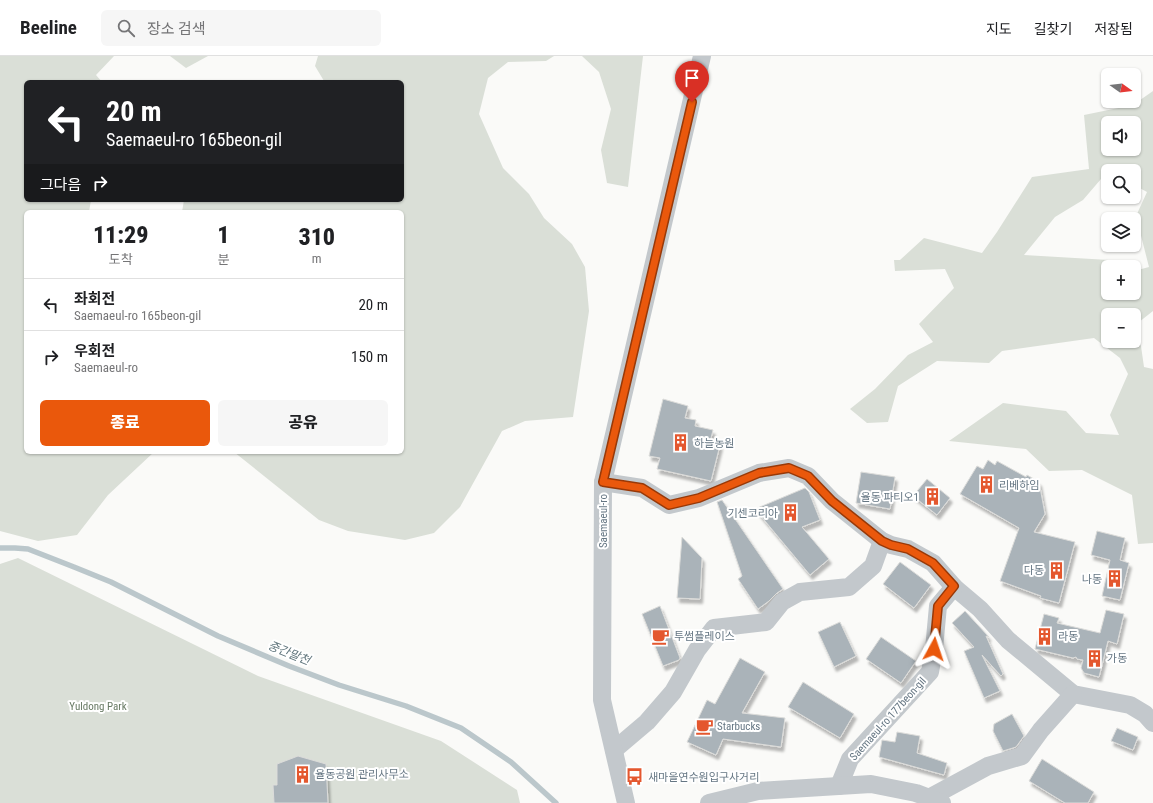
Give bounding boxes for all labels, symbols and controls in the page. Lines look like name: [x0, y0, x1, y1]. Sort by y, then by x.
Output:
search box: [101, 10, 381, 46]
text: Beeline: [20, 16, 77, 39]
icon: search: [115, 17, 137, 39]
text: 장소 검색: [147, 20, 206, 38]
text: 지도: [986, 21, 1012, 37]
text: 길찾기: [1034, 21, 1072, 37]
text: 저장됨: [1094, 21, 1133, 37]
pin: [675, 61, 709, 102]
icon: arrive: [681, 67, 703, 89]
north arrow: [1101, 68, 1141, 108]
map controls: [1101, 68, 1141, 348]
text: 20 m: [106, 95, 162, 128]
icon: left: [40, 96, 92, 148]
button: sound: [1101, 116, 1141, 156]
text: Saemaeul-ro 165beon-gil: [106, 129, 282, 150]
button: search: [1101, 164, 1141, 204]
icon: right: [89, 172, 111, 194]
text: 그다음: [40, 176, 81, 194]
button: layers: [1101, 212, 1141, 252]
text: 11:29: [93, 221, 148, 249]
text: 1: [217, 221, 230, 249]
text: 310: [298, 223, 335, 251]
text: m: [312, 251, 322, 266]
text: 도착: [109, 252, 133, 267]
text: 분: [217, 252, 229, 267]
button: +: [1101, 260, 1141, 300]
text: 좌회전: [74, 290, 115, 308]
icon: left: [40, 294, 62, 316]
text: 20 m: [358, 296, 388, 314]
text: Saemaeul-ro 165beon-gil: [74, 308, 201, 323]
button: −: [1101, 308, 1141, 348]
text: 우회전: [74, 342, 115, 360]
icon: right: [40, 346, 62, 368]
text: 150 m: [351, 348, 388, 366]
text: Saemaeul-ro: [74, 360, 138, 375]
button: 종료: [40, 400, 210, 446]
button: 공유: [218, 400, 388, 446]
building icon: 하늘농원: [671, 433, 691, 453]
place label: 하늘농원: [694, 437, 734, 450]
building icon: 리베하임: [976, 475, 996, 495]
place label: 리베하임: [999, 479, 1039, 492]
building icon: 율동 파티오1: [922, 487, 942, 507]
place label: 율동 파티오1: [860, 491, 919, 504]
street label: Saemaeul-ro: [597, 493, 610, 548]
building icon: 기센코리아: [781, 503, 801, 523]
place label: 기센코리아: [727, 507, 778, 520]
building icon: 다동: [1047, 560, 1067, 580]
place label: 다동: [1024, 564, 1044, 577]
building icon: 나동: [1105, 569, 1125, 589]
place label: 나동: [1082, 573, 1102, 586]
cafe icon: 투썸플레이스: [651, 626, 671, 646]
building icon: 라동: [1035, 626, 1055, 646]
position arrow: [913, 628, 955, 670]
place label: 투썸플레이스: [674, 630, 735, 643]
place label: 라동: [1058, 630, 1078, 643]
water label: 중간말천: [266, 638, 314, 668]
building icon: 가동: [1084, 648, 1104, 668]
place label: 가동: [1107, 652, 1127, 665]
street label: Saemaeul-ro 177beon-gil: [847, 675, 929, 763]
park label: Yuldong Park: [69, 700, 127, 713]
cafe icon: Starbucks: [694, 716, 714, 736]
place label: Starbucks: [717, 720, 760, 733]
building icon: 율동공원 관리사무소: [292, 764, 312, 784]
bus stop icon: 새마을연수원입구사거리: [625, 767, 645, 787]
place label: 율동공원 관리사무소: [315, 768, 409, 781]
place label: 새마을연수원입구사거리: [648, 771, 759, 784]

